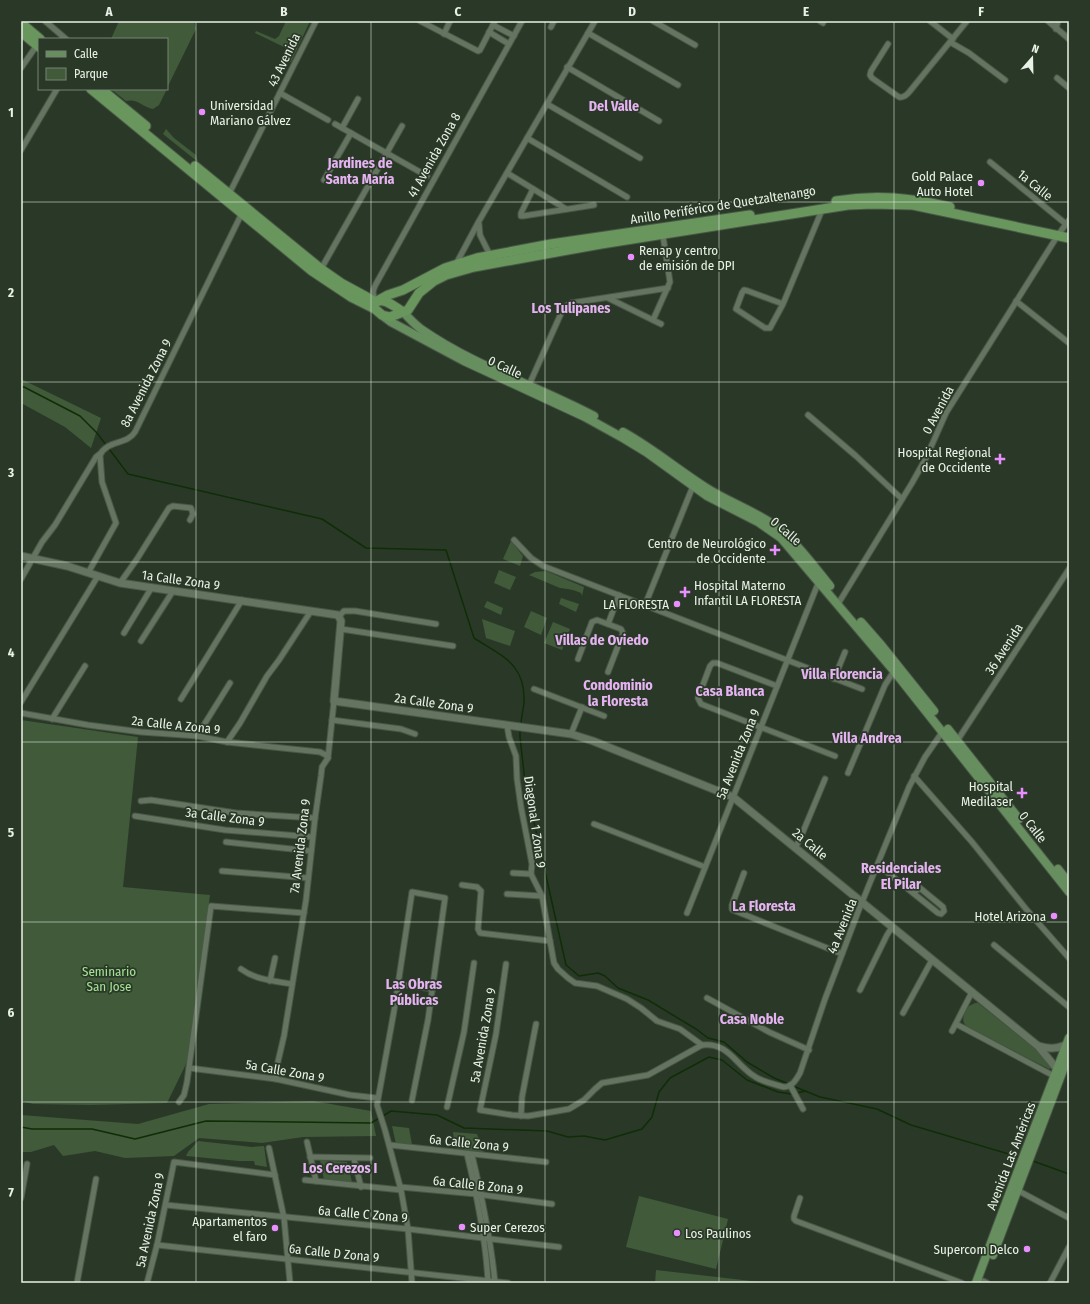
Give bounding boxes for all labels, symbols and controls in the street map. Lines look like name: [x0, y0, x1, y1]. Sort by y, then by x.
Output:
text: A: [104, 4, 113, 19]
text: B: [280, 4, 288, 19]
text: C: [455, 4, 462, 19]
text: D: [628, 4, 636, 19]
text: E: [803, 4, 809, 19]
text: F: [978, 4, 984, 19]
street label: 43 Avenida: [265, 31, 303, 89]
legend: [38, 38, 168, 90]
north arrow: [1012, 38, 1052, 78]
text: N: [1030, 42, 1041, 56]
text: Calle: [74, 47, 98, 61]
text: Parque: [74, 67, 108, 81]
place label: Universidad Mariano Gálvez: [210, 98, 291, 128]
district label: Del Valle: [589, 98, 639, 115]
text: 1: [8, 105, 14, 120]
marker: Universidad Mariano Gálvez: [197, 107, 207, 117]
street label: 41 Avenida Zona 8: [404, 110, 464, 200]
district label: Jardines de Santa María: [326, 155, 395, 188]
street label: 1a Calle: [1015, 166, 1055, 204]
place label: Gold Palace Auto Hotel: [911, 169, 974, 199]
marker: Gold Palace Auto Hotel: [976, 178, 986, 188]
street label: Anillo Periférico de Quetzaltenango: [629, 183, 817, 227]
place label: Renap y centro de emisión de DPI: [639, 243, 735, 273]
marker: Renap y centro de emisión de DPI: [626, 252, 636, 262]
text: 2: [7, 285, 14, 300]
district label: Los Tulipanes: [532, 300, 610, 317]
street label: 8a Avenida Zona 9: [117, 336, 175, 430]
street label: 0 Calle: [486, 353, 524, 381]
street label: 0 Avenida: [919, 383, 957, 437]
place label: Hospital Regional de Occidente: [898, 445, 992, 475]
marker: Hospital Regional de Occidente: [994, 453, 1006, 465]
text: 3: [7, 465, 14, 480]
street label: 0 Calle: [768, 514, 804, 548]
place label: Centro de Neurológico de Occidente: [648, 536, 766, 566]
marker: Centro de Neurológico de Occidente: [769, 544, 781, 556]
street label: 1a Calle Zona 9: [141, 567, 221, 593]
place label: Hospital Materno Infantil LA FLORESTA: [694, 578, 801, 608]
marker: Hospital Materno Infantil LA FLORESTA: [679, 586, 691, 598]
place label: LA FLORESTA: [603, 597, 669, 612]
marker: LA FLORESTA: [672, 599, 682, 609]
street label: 36 Avenida: [982, 621, 1026, 677]
district label: Villas de Oviedo: [554, 632, 649, 649]
text: 4: [8, 645, 15, 660]
district label: Villa Florencia: [800, 666, 883, 683]
district label: Condominio la Floresta: [583, 677, 653, 710]
district label: Casa Blanca: [696, 683, 764, 700]
street label: 2a Calle Zona 9: [394, 690, 474, 716]
street label: 5a Avenida Zona 9: [713, 707, 763, 801]
street label: 2a Calle A Zona 9: [131, 713, 221, 737]
district label: Villa Andrea: [831, 730, 902, 747]
street label: Diagonal 1 Zona 9: [521, 775, 549, 869]
place label: Hospital Medilaser: [961, 779, 1014, 809]
marker: Hospital Medilaser: [1016, 787, 1028, 799]
street label: 7a Avenida Zona 9: [287, 798, 313, 894]
street label: 3a Calle Zona 9: [185, 805, 265, 829]
street label: 0 Calle: [1016, 808, 1050, 846]
text: 5: [8, 825, 14, 840]
street label: 2a Calle: [789, 825, 831, 863]
district label: Residenciales El Pilar: [861, 860, 941, 893]
street label: 4a Avenida: [824, 896, 860, 956]
district label: La Floresta: [732, 898, 796, 915]
place label: Hotel Arizona: [975, 909, 1046, 924]
marker: Hotel Arizona: [1049, 911, 1059, 921]
park label: Seminario San Jose: [82, 964, 136, 994]
district label: Las Obras Públicas: [386, 976, 442, 1009]
street label: 5a Avenida Zona 9: [467, 986, 499, 1084]
text: 6: [8, 1005, 15, 1020]
district label: Casa Noble: [720, 1011, 784, 1028]
street label: 5a Calle Zona 9: [244, 1057, 326, 1085]
street label: Avenida Las Américas: [983, 1099, 1039, 1212]
street label: 6a Calle Zona 9: [428, 1131, 510, 1155]
district label: Los Cerezos I: [303, 1160, 378, 1177]
street label: 5a Avenida Zona 9: [133, 1171, 167, 1269]
street label: 6a Calle B Zona 9: [432, 1173, 524, 1197]
text: 7: [8, 1185, 14, 1200]
street label: 6a Calle C Zona 9: [318, 1203, 408, 1225]
place label: Apartamentos el faro: [192, 1214, 267, 1244]
place label: Super Cerezos: [470, 1220, 545, 1235]
marker: Super Cerezos: [457, 1222, 467, 1232]
marker: Apartamentos el faro: [270, 1223, 280, 1233]
place label: Los Paulinos: [685, 1226, 752, 1241]
marker: Los Paulinos: [672, 1228, 682, 1238]
street label: 6a Calle D Zona 9: [288, 1241, 380, 1265]
place label: Supercom Delco: [934, 1242, 1019, 1257]
marker: Supercom Delco: [1022, 1244, 1032, 1254]

